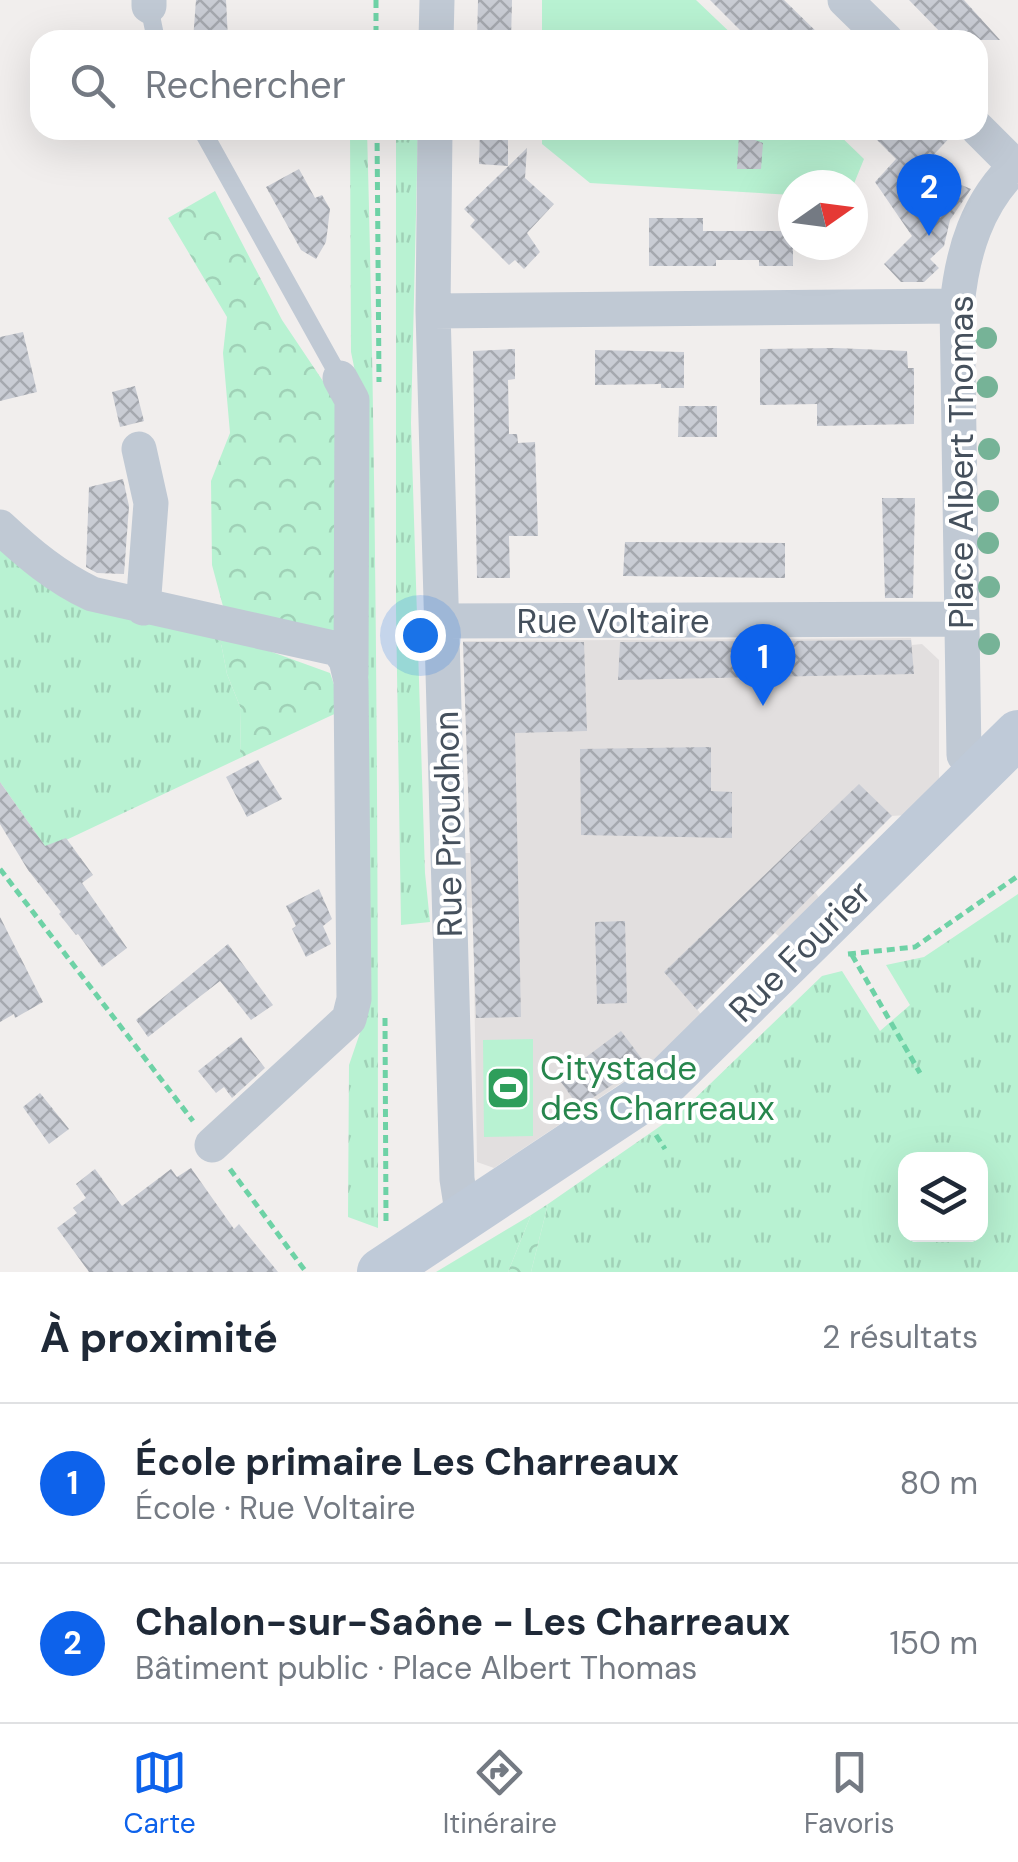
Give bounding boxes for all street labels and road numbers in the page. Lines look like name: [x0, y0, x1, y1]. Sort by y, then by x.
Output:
street label: Place Albert Thomas: [938, 295, 984, 629]
street label: Rue Voltaire: [516, 598, 710, 644]
street label: Rue Proudhon: [423, 710, 473, 938]
street label: Rue Fourier: [719, 870, 881, 1032]

